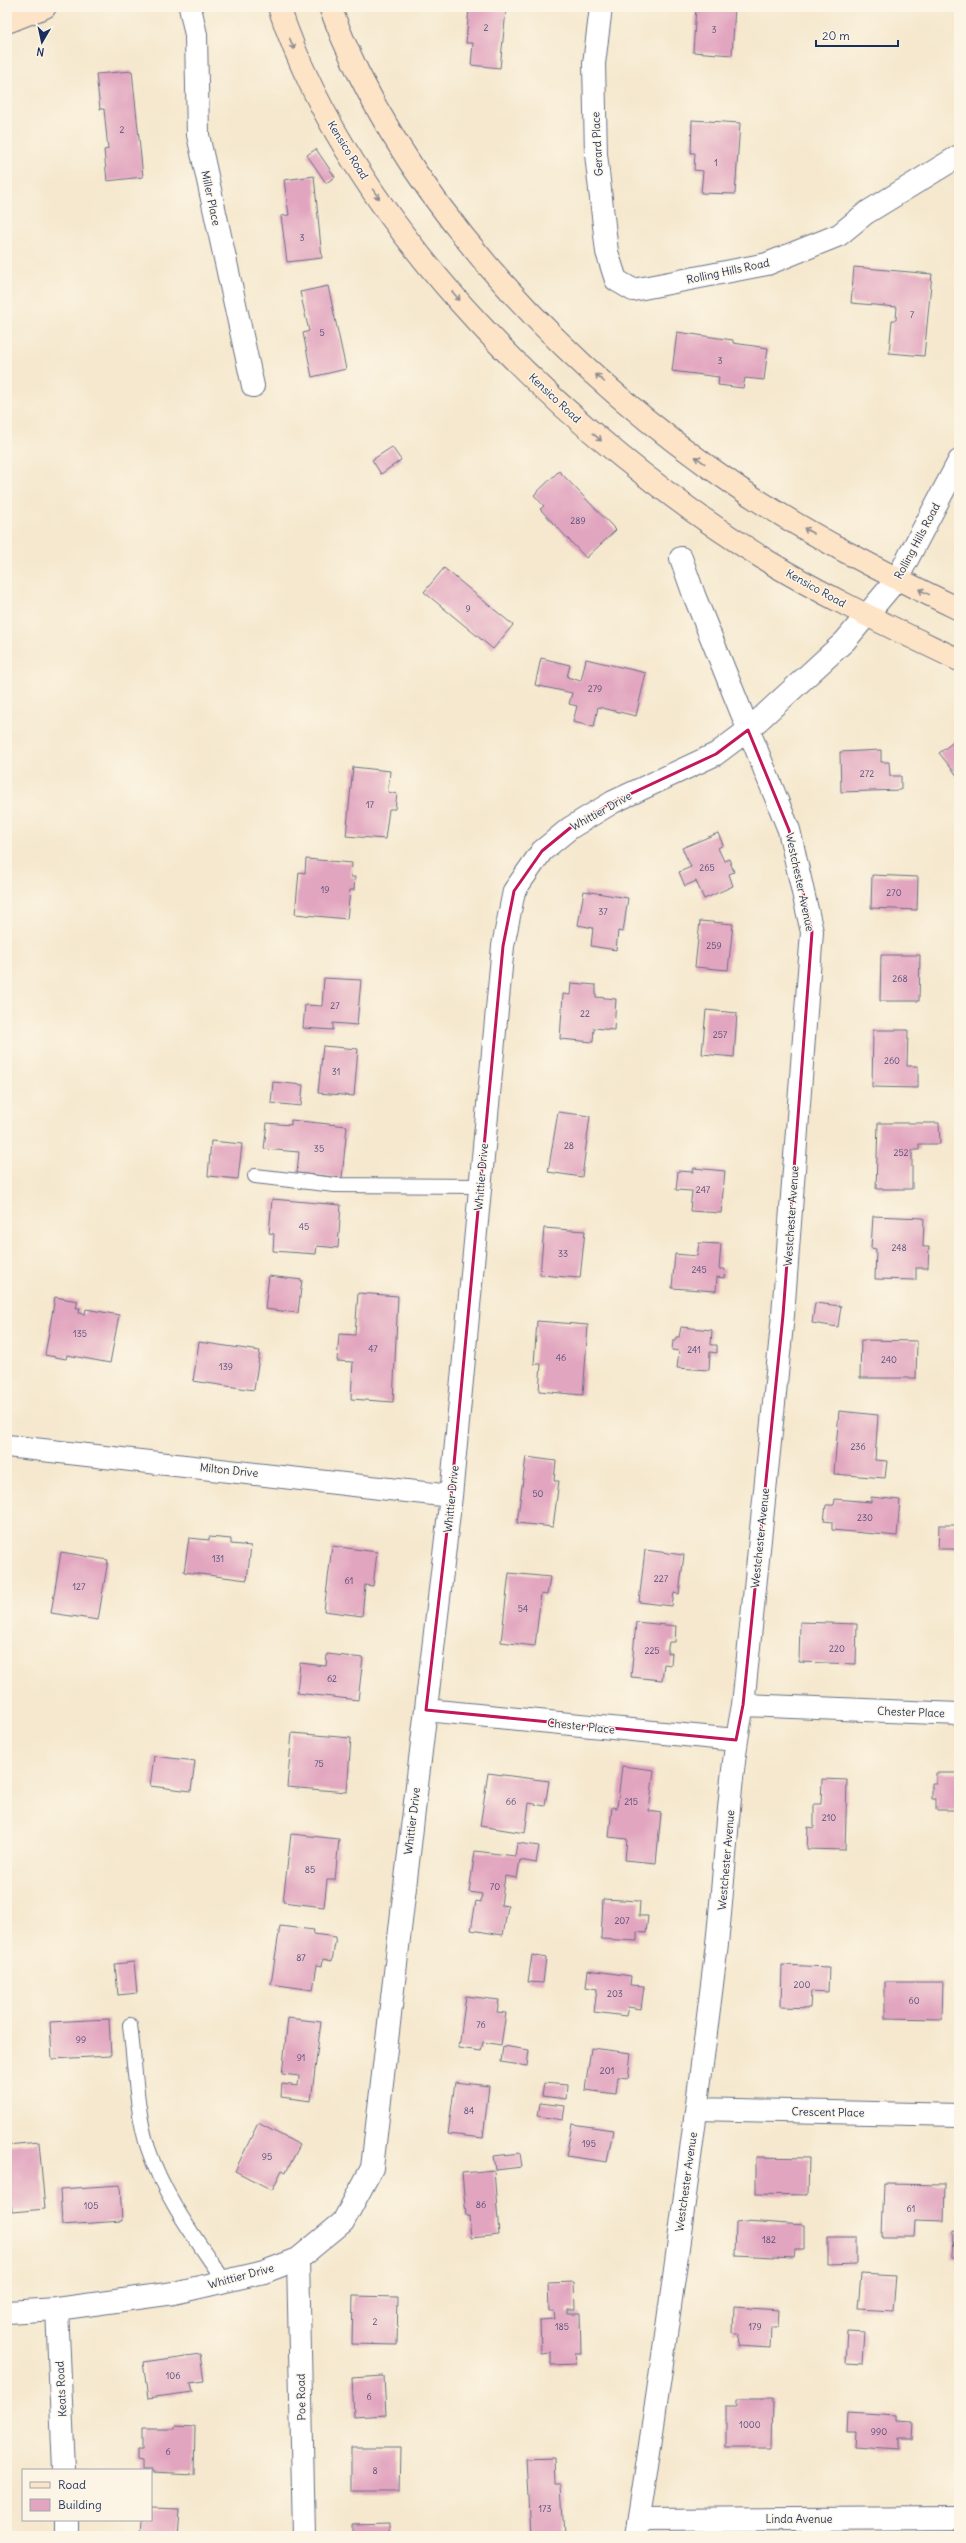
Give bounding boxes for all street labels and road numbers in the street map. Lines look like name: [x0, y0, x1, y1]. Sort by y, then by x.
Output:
street label: Gerard Place: [588, 111, 606, 177]
street label: Kensico Road: [324, 118, 372, 182]
street label: Miller Place: [198, 169, 224, 227]
street label: Rolling Hills Road: [685, 255, 771, 287]
street label: Kensico Road: [526, 370, 584, 426]
street label: Rolling Hills Road: [891, 500, 943, 582]
street label: Kensico Road: [784, 566, 849, 610]
street label: Whittier Drive: [568, 788, 634, 834]
street label: Westchester Avenue: [783, 831, 817, 933]
street label: Whittier Drive: [471, 1143, 491, 1211]
street label: Westchester Avenue: [781, 1165, 801, 1267]
street label: Milton Drive: [199, 1460, 259, 1480]
street label: Whittier Drive: [440, 1465, 462, 1533]
street label: Westchester Avenue: [748, 1487, 772, 1589]
street label: Chester Place: [877, 1704, 945, 1720]
street label: Chester Place: [547, 1715, 615, 1737]
street label: Whittier Drive: [401, 1786, 423, 1855]
street label: Westchester Avenue: [715, 1809, 737, 1911]
street label: Crescent Place: [791, 2104, 865, 2120]
street label: Westchester Avenue: [672, 2131, 700, 2233]
street label: Whittier Drive: [206, 2260, 276, 2292]
street label: Keats Road: [53, 2360, 69, 2417]
street label: Poe Road: [294, 2373, 308, 2421]
street label: Linda Avenue: [765, 2512, 833, 2526]

